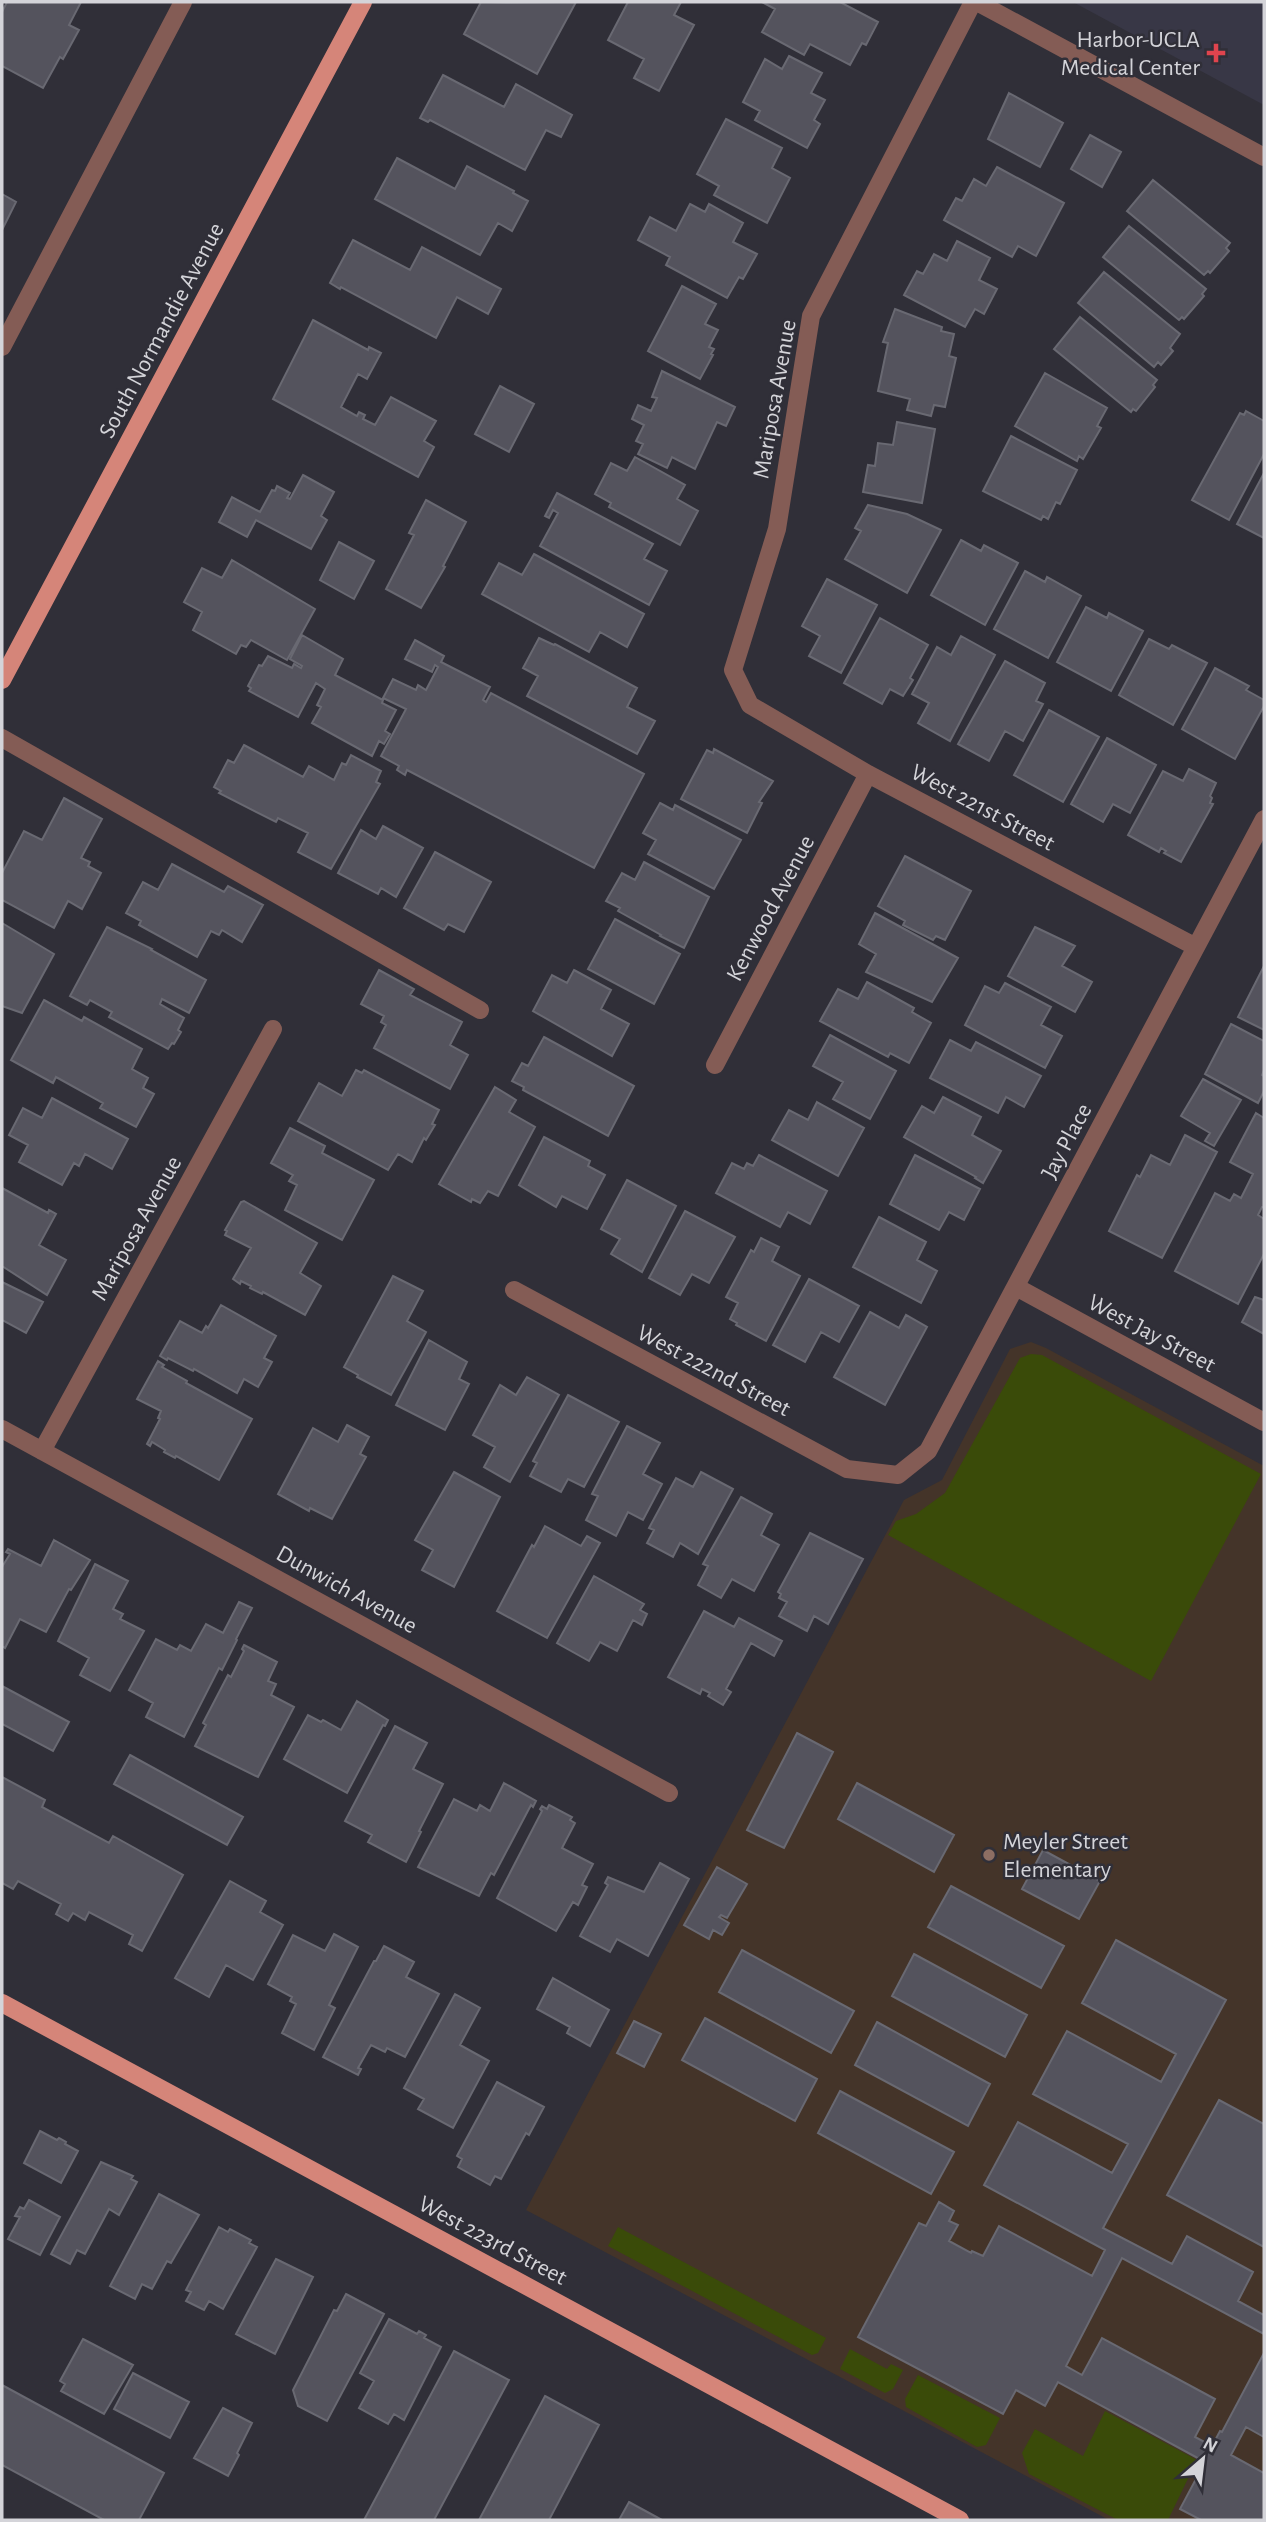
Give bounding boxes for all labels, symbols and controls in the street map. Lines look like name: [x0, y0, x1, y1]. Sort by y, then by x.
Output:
place label: Harbor-UCLA Medical Center: [1061, 28, 1200, 80]
marker: Harbor-UCLA Medical Center: [1206, 43, 1226, 63]
street label: South Normandie Avenue: [95, 219, 229, 442]
street label: Mariposa Avenue: [749, 318, 801, 481]
street label: West 221st Street: [907, 760, 1059, 856]
street label: Kenwood Avenue: [722, 832, 819, 985]
street label: Jay Place: [1037, 1100, 1097, 1183]
street label: Mariposa Avenue: [87, 1152, 186, 1305]
street label: West Jay Street: [1084, 1290, 1219, 1378]
street label: West 222nd Street: [633, 1320, 795, 1422]
street label: Dunwich Avenue: [272, 1541, 421, 1638]
place label: Meyler Street Elementary: [1003, 1830, 1128, 1882]
marker: Meyler Street Elementary: [981, 1847, 997, 1863]
street label: West 223rd Street: [414, 2192, 571, 2290]
north arrow: [1168, 2424, 1238, 2494]
text: N: [1200, 2434, 1221, 2457]

